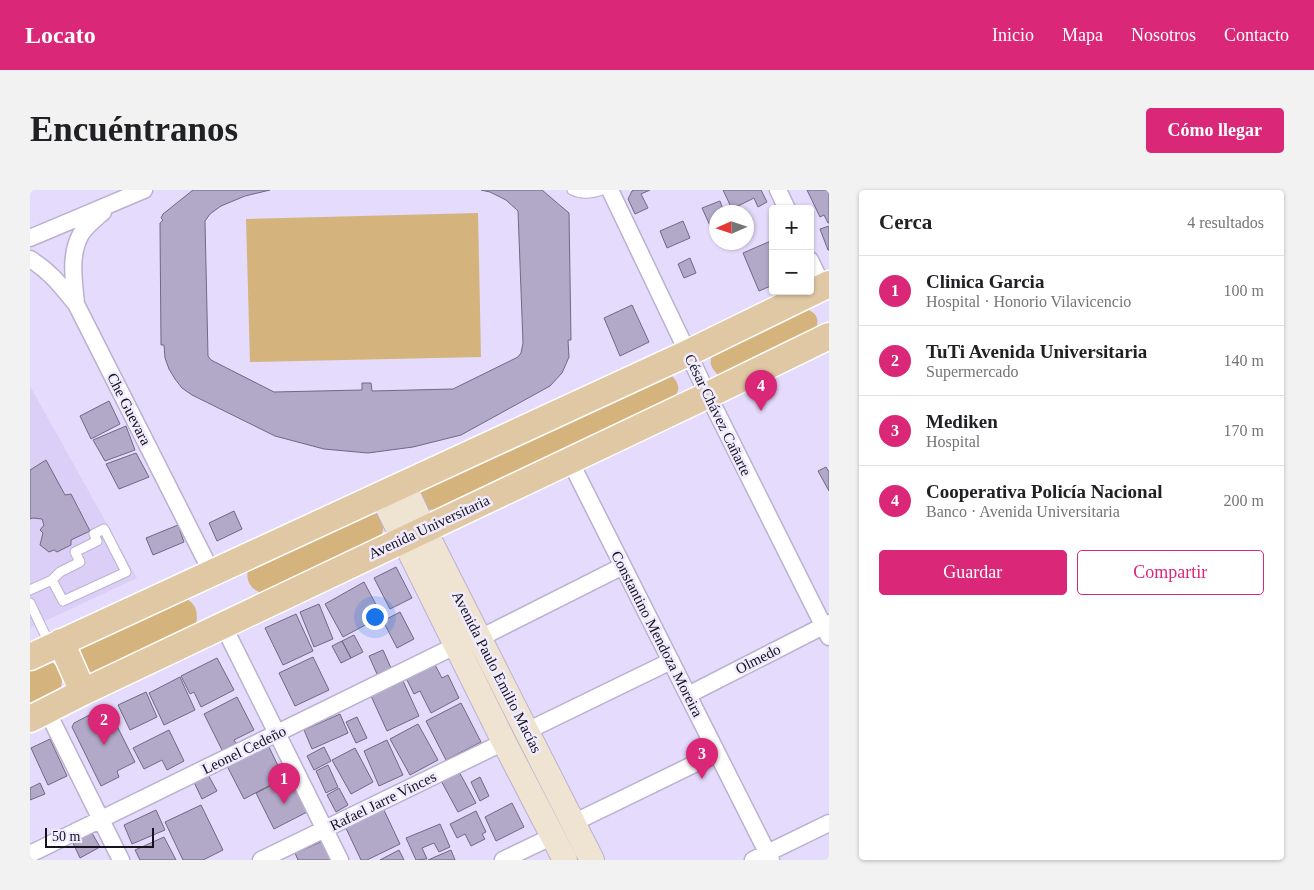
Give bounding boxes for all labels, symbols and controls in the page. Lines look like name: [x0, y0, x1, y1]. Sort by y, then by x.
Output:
text: Locato: [25, 22, 96, 48]
text: Inicio: [992, 25, 1034, 45]
text: Mapa: [1062, 25, 1103, 45]
text: Nosotros: [1131, 25, 1196, 45]
text: Contacto: [1224, 25, 1289, 45]
button: Cómo llegar: [1146, 108, 1284, 153]
text: Encuéntranos: [30, 110, 238, 149]
north arrow: [709, 205, 754, 250]
map controls: [769, 205, 814, 295]
button: +: [769, 205, 814, 250]
text: Cerca: [879, 210, 932, 234]
text: 4 resultados: [1187, 214, 1264, 231]
button: −: [769, 250, 814, 295]
text: Clinica Garcia: [926, 271, 1044, 292]
text: 1: [891, 282, 899, 299]
text: 100 m: [1224, 282, 1264, 299]
text: Hospital · Honorio Vilavicencio: [926, 293, 1131, 310]
text: TuTi Avenida Universitaria: [926, 341, 1147, 362]
street label: César Chávez Cañarte: [682, 352, 755, 479]
text: 2: [891, 352, 899, 369]
text: 140 m: [1224, 352, 1264, 369]
text: Supermercado: [926, 363, 1018, 380]
street label: Che Guevara: [104, 370, 154, 448]
pin: 4: [745, 370, 777, 411]
text: Mediken: [926, 411, 998, 432]
text: 3: [891, 422, 899, 439]
text: 170 m: [1224, 422, 1264, 439]
text: Hospital: [926, 433, 980, 450]
text: Cooperativa Policía Nacional: [926, 481, 1162, 502]
street label: Avenida Universitaria: [366, 492, 492, 562]
text: 4: [891, 492, 899, 509]
text: 200 m: [1224, 492, 1264, 509]
text: Banco · Avenida Universitaria: [926, 503, 1120, 520]
street label: Constantino Mendoza Moreira: [608, 548, 706, 720]
button: Guardar: [879, 550, 1067, 595]
button: Compartir: [1077, 550, 1264, 595]
street label: Avenida Paulo Emilio Macías: [449, 588, 545, 756]
your location: [362, 604, 388, 630]
street label: Olmedo: [733, 641, 783, 677]
pin: 2: [88, 704, 120, 745]
street label: Leonel Cedeño: [199, 723, 289, 777]
pin: 3: [686, 738, 718, 779]
pin: 1: [268, 763, 300, 804]
street label: Rafael Jarre Vinces: [327, 768, 439, 834]
scale bar: [45, 825, 154, 848]
text: 50 m: [52, 829, 80, 844]

